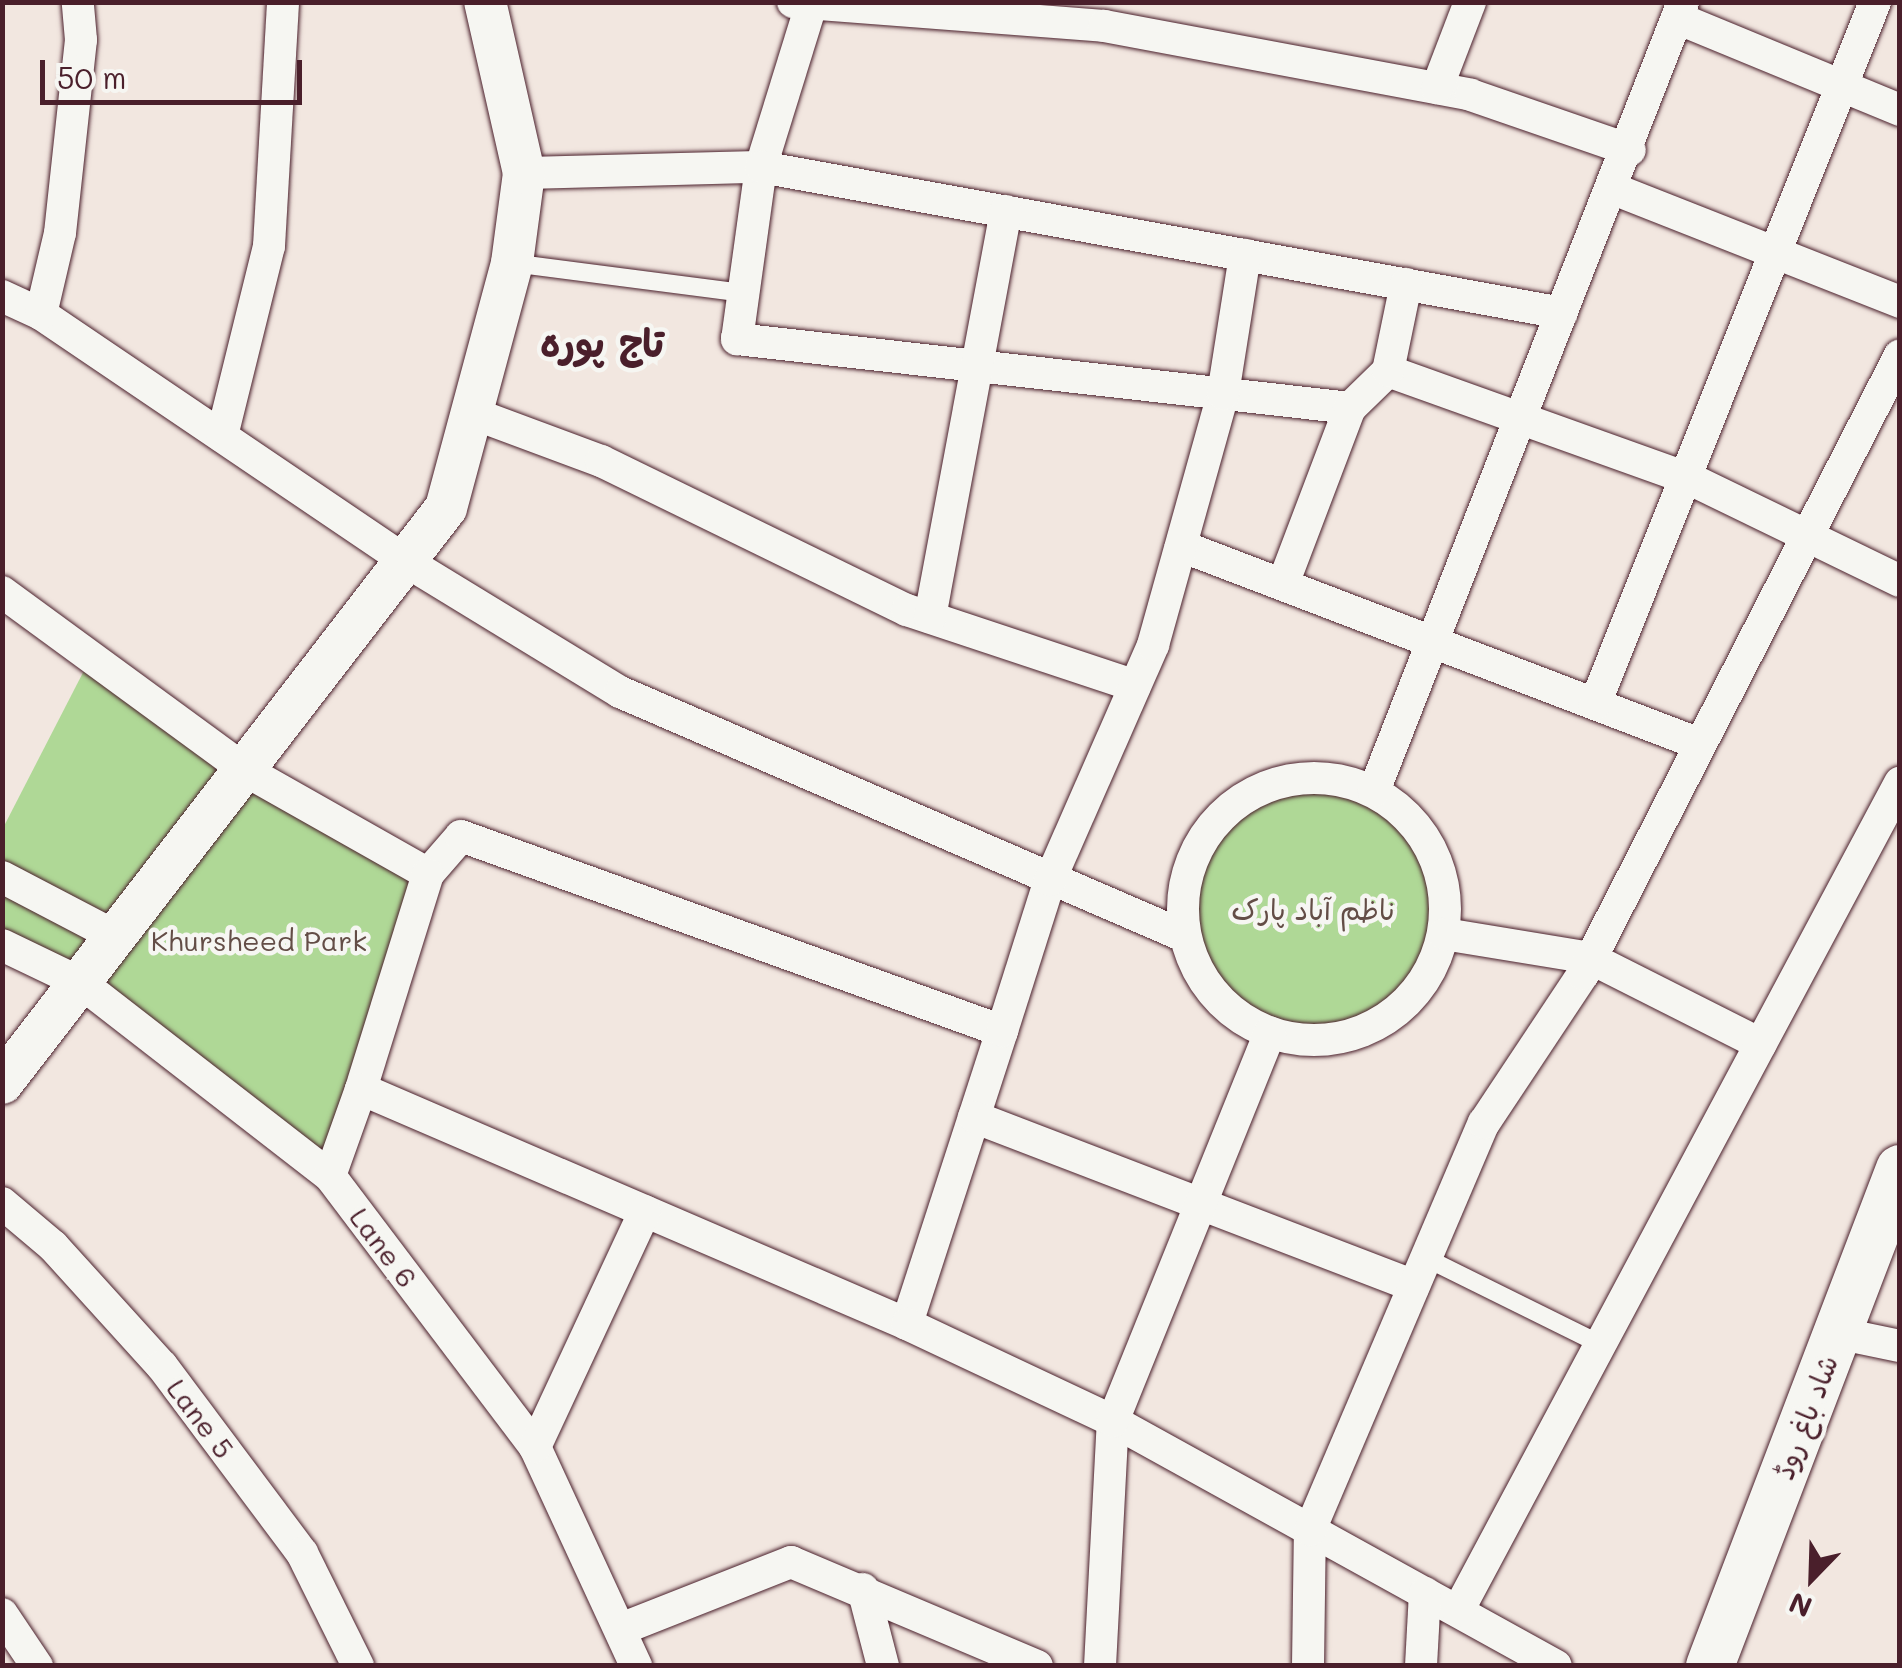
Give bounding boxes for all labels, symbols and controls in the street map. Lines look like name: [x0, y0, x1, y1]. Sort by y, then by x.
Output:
scale bar: [45, 40, 308, 102]
text: 50 m: [57, 57, 127, 97]
district label: تاج پورہ: [540, 320, 664, 366]
park label: ناظم آباد پارک: [1231, 892, 1395, 926]
park label: Khursheed Park: [151, 923, 367, 957]
street label: Lane 6: [343, 1201, 425, 1293]
street label: شاد باغ روڈ: [1766, 1350, 1844, 1484]
street label: Lane 5: [160, 1372, 242, 1464]
north arrow: [1762, 1528, 1862, 1628]
text: N: [1783, 1585, 1817, 1626]

